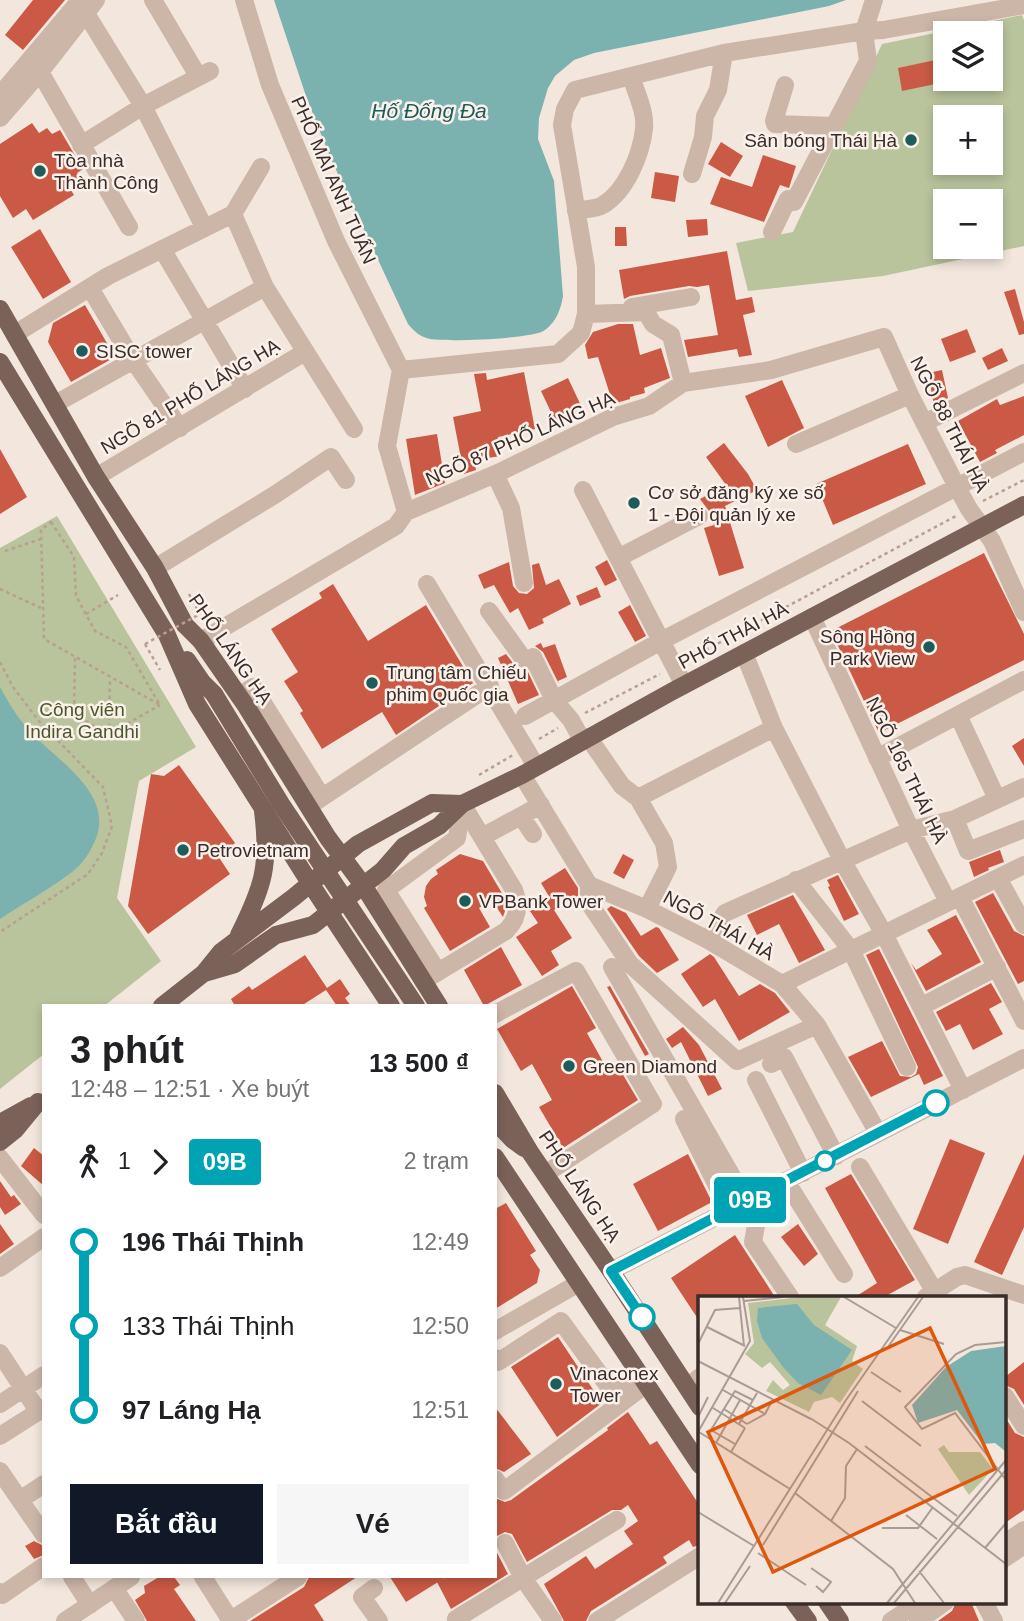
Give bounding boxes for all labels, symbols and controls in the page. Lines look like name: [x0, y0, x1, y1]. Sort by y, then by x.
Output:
map controls: [933, 21, 1003, 259]
button: layers: [933, 21, 1003, 91]
street label: PHỐ MAI ANH TUẤN: [287, 93, 380, 267]
water label: Hố Đống Đa: [371, 99, 487, 122]
button: +: [933, 105, 1003, 175]
place label: Sân bóng Thái Hà: [744, 130, 897, 151]
marker: Sân bóng Thái Hà: [903, 132, 919, 148]
place label: Tòa nhà Thành Công: [54, 150, 159, 193]
marker: Tòa nhà Thành Công: [32, 163, 48, 179]
button: −: [933, 189, 1003, 259]
street label: NGÕ 81 PHỐ LÁNG HẠ: [97, 335, 284, 458]
place label: SISC tower: [96, 341, 193, 362]
marker: SISC tower: [74, 343, 90, 359]
street label: NGÕ 88 THÁI HÀ: [906, 353, 993, 496]
street label: NGÕ 87 PHỐ LÁNG HẠ: [422, 387, 618, 490]
place label: Cơ sở đăng ký xe số 1 - Đội quản lý xe: [648, 482, 824, 525]
marker: Cơ sở đăng ký xe số 1 - Đội quản lý xe: [626, 495, 642, 511]
street label: PHỐ LÁNG HẠ: [185, 590, 277, 709]
street label: PHỐ THÁI HÀ: [675, 598, 792, 673]
place label: Sông Hồng Park View: [820, 626, 915, 669]
marker: Sông Hồng Park View: [921, 639, 937, 655]
place label: Trung tâm Chiếu phim Quốc gia: [386, 662, 527, 705]
marker: Trung tâm Chiếu phim Quốc gia: [364, 675, 380, 691]
street label: NGÕ 165 THÁI HÀ: [862, 694, 951, 847]
park label: Công viên Indira Gandhi: [25, 699, 139, 742]
place label: Petrovietnam: [197, 840, 309, 861]
marker: Petrovietnam: [175, 842, 191, 858]
street label: NGÕ THÁI HÀ: [660, 886, 778, 965]
place label: VPBank Tower: [479, 891, 604, 912]
marker: VPBank Tower: [457, 893, 473, 909]
text: 3 phút: [70, 1029, 184, 1071]
text: 13 500 ₫: [369, 1048, 469, 1078]
place label: Green Diamond: [583, 1056, 717, 1077]
marker: Green Diamond: [561, 1058, 577, 1074]
text: 12:48 – 12:51 · Xe buýt: [70, 1076, 309, 1102]
unlabelled marker: [923, 1090, 949, 1116]
street label: PHỐ LÁNG HẠ: [535, 1127, 625, 1246]
icon: walk: [70, 1143, 108, 1181]
icon: forward: [141, 1143, 179, 1181]
text: 1: [118, 1148, 131, 1174]
text: 09B: [203, 1148, 247, 1175]
text: 2 trạm: [404, 1148, 469, 1174]
unlabelled marker: [815, 1151, 835, 1171]
line badge: 09B: [710, 1177, 790, 1223]
text: 09B: [728, 1186, 772, 1213]
text: 196 Thái Thịnh: [122, 1227, 304, 1257]
text: 12:49: [411, 1229, 469, 1255]
inset map: [698, 1296, 1006, 1604]
unlabelled marker: [629, 1304, 655, 1330]
text: 133 Thái Thịnh: [122, 1311, 295, 1341]
text: 12:50: [411, 1313, 469, 1339]
place label: Vinaconex Tower: [570, 1363, 659, 1406]
marker: Vinaconex Tower: [548, 1376, 564, 1392]
text: 97 Láng Hạ: [122, 1395, 261, 1425]
text: 12:51: [411, 1397, 469, 1423]
button: Bắt đầu: [70, 1484, 263, 1564]
button: Vé: [277, 1484, 469, 1564]

